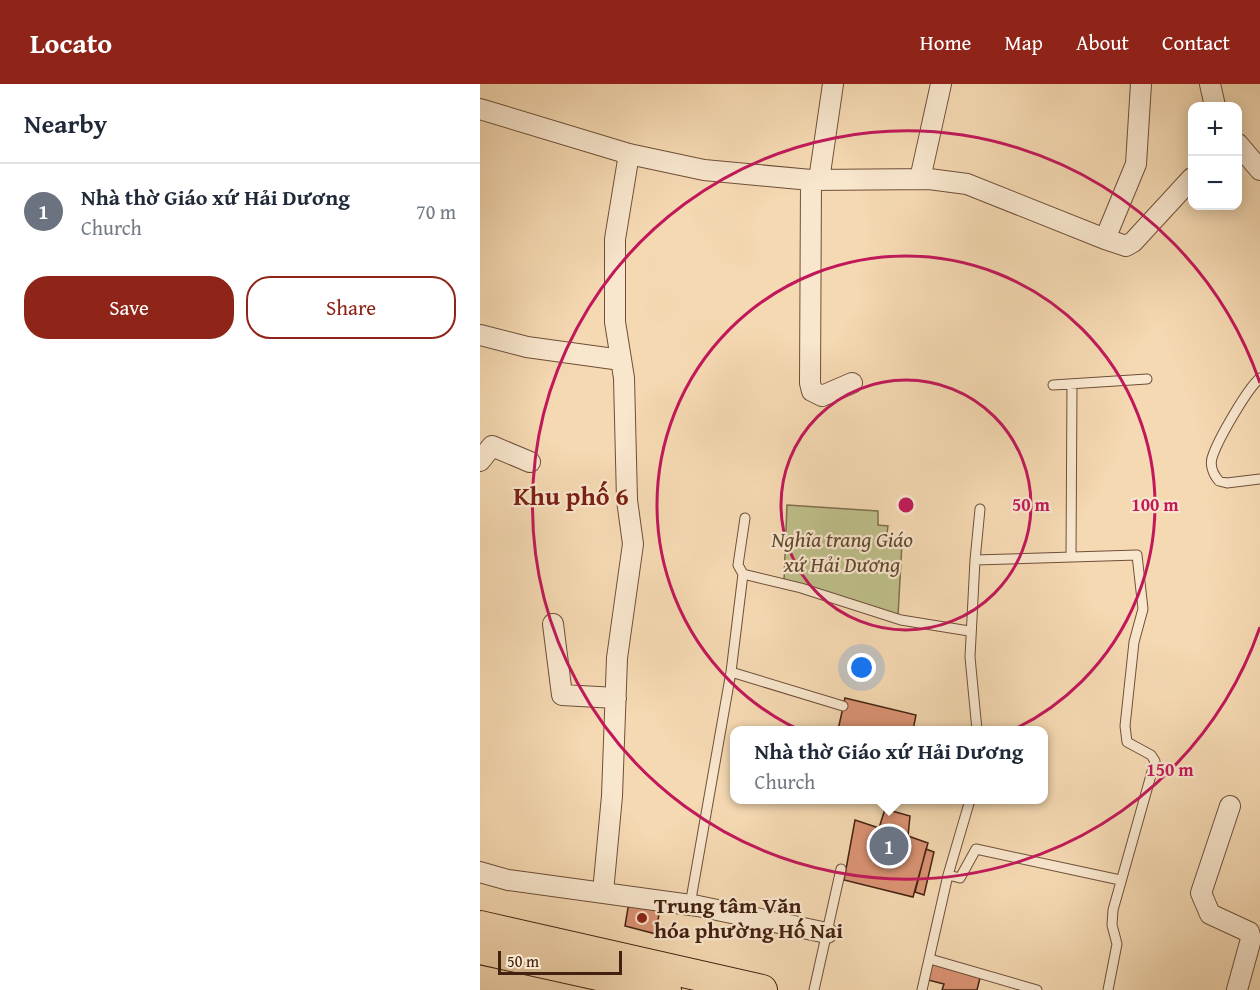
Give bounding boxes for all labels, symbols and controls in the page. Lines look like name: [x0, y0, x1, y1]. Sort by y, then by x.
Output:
text: Locato: [30, 22, 112, 63]
text: Home: [920, 27, 971, 58]
text: Map: [1004, 27, 1043, 58]
text: About: [1076, 27, 1129, 58]
text: Contact: [1162, 27, 1230, 58]
map controls: [1188, 102, 1242, 210]
button: +: [1188, 102, 1242, 156]
text: Nearby: [24, 104, 107, 143]
button: −: [1188, 156, 1242, 210]
text: Nhà thờ Giáo xứ Hải Dương: [81, 181, 350, 213]
text: 1: [38, 197, 49, 226]
text: 70 m: [416, 197, 456, 226]
text: Church: [81, 213, 142, 242]
button: Save: [24, 276, 234, 339]
button: Share: [246, 276, 456, 339]
district label: Khu phố 6: [513, 476, 629, 515]
text: 50 m: [1012, 491, 1051, 518]
text: 100 m: [1131, 491, 1179, 518]
centre of rings: [896, 495, 916, 515]
park label: Nghĩa trang Giáo xứ Hải Dương: [770, 523, 913, 580]
your location: [847, 653, 876, 682]
popup: [730, 726, 1048, 804]
text: Nhà thờ Giáo xứ Hải Dương: [755, 735, 1023, 767]
text: 150 m: [1146, 756, 1194, 783]
text: Church: [755, 767, 815, 796]
pin: 1: [870, 824, 908, 868]
place label: Trung tâm Văn hóa phường Hố Nai: [654, 889, 843, 946]
marker: Trung tâm Văn hóa phường Hố Nai: [635, 911, 649, 925]
scale bar: [498, 948, 622, 976]
text: 50 m: [507, 949, 539, 973]

